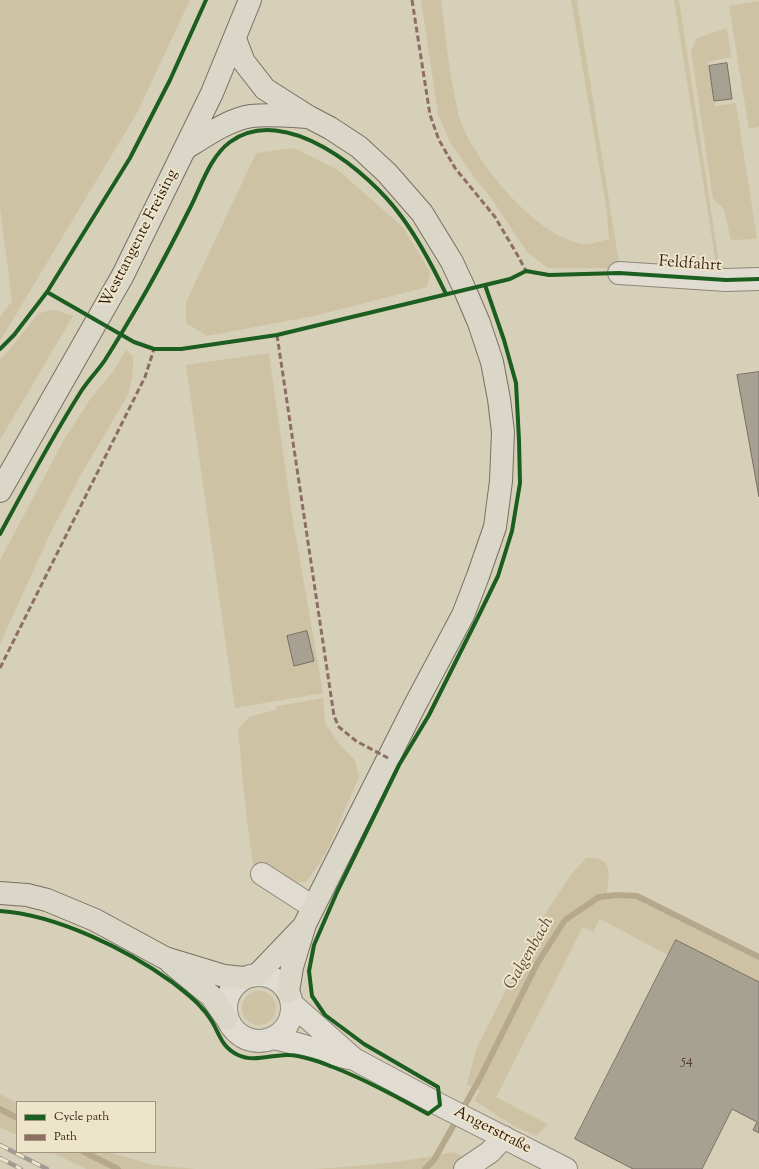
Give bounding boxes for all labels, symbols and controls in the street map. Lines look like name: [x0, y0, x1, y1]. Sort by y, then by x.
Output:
street label: Westtangente Freising: [97, 167, 183, 311]
street label: Feldfahrt: [658, 253, 722, 277]
water label: Galgenbach: [501, 914, 559, 994]
house number: 54: [681, 1054, 693, 1070]
legend: [16, 1101, 156, 1153]
street label: Angerstraße: [450, 1103, 534, 1159]
text: Cycle path: [54, 1108, 109, 1126]
text: Path: [54, 1128, 77, 1146]

